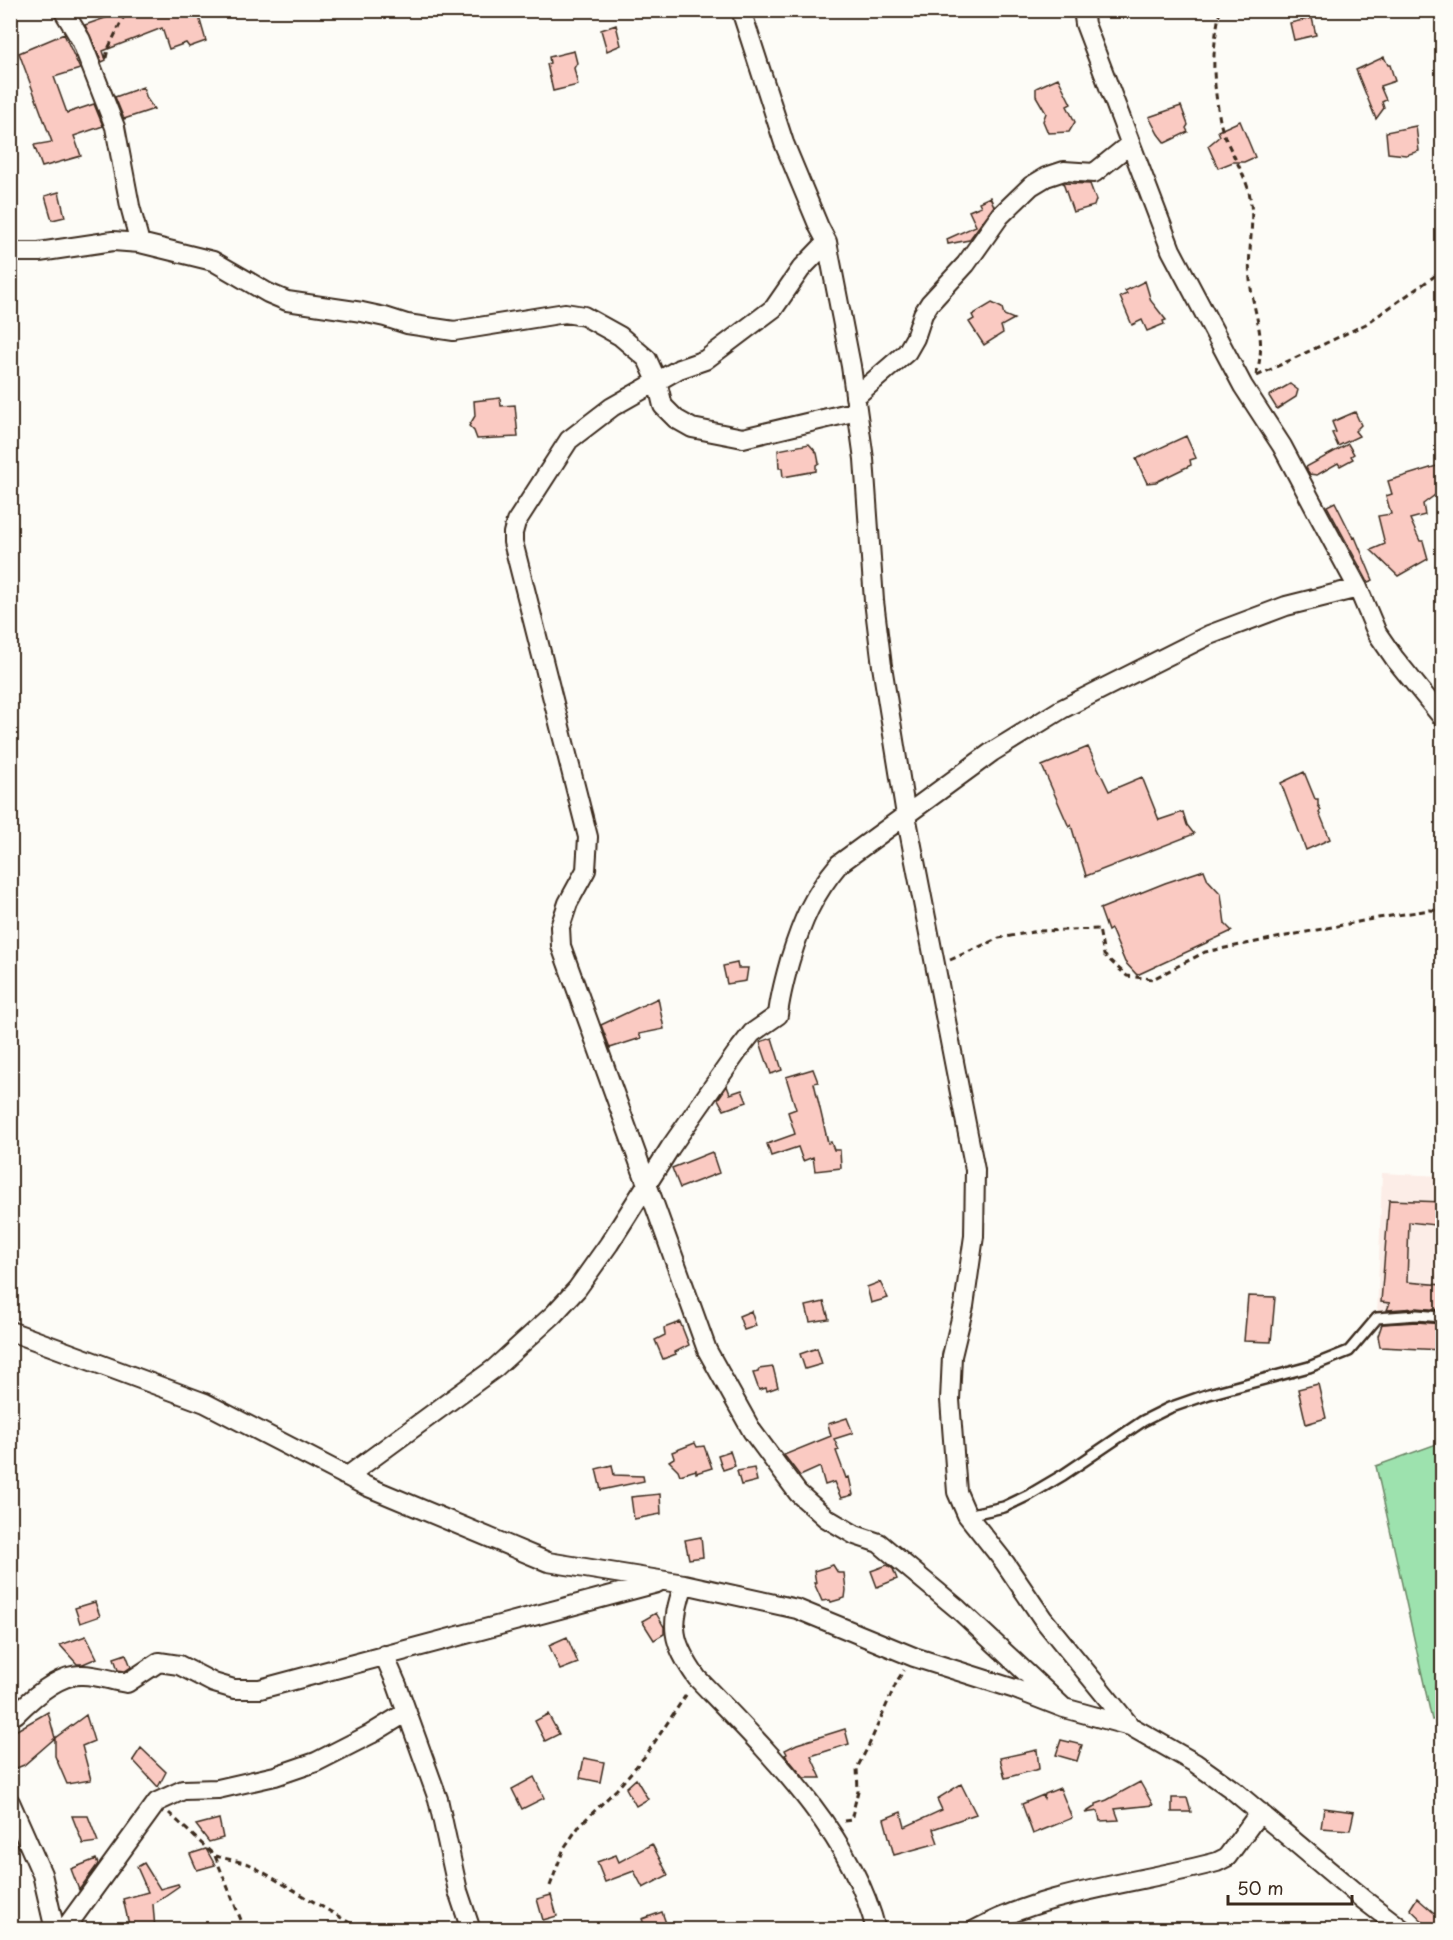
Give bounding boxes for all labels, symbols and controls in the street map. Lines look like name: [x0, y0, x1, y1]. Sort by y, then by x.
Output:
scale bar: [1228, 1868, 1352, 1906]
text: 50 m: [1237, 1874, 1284, 1901]

